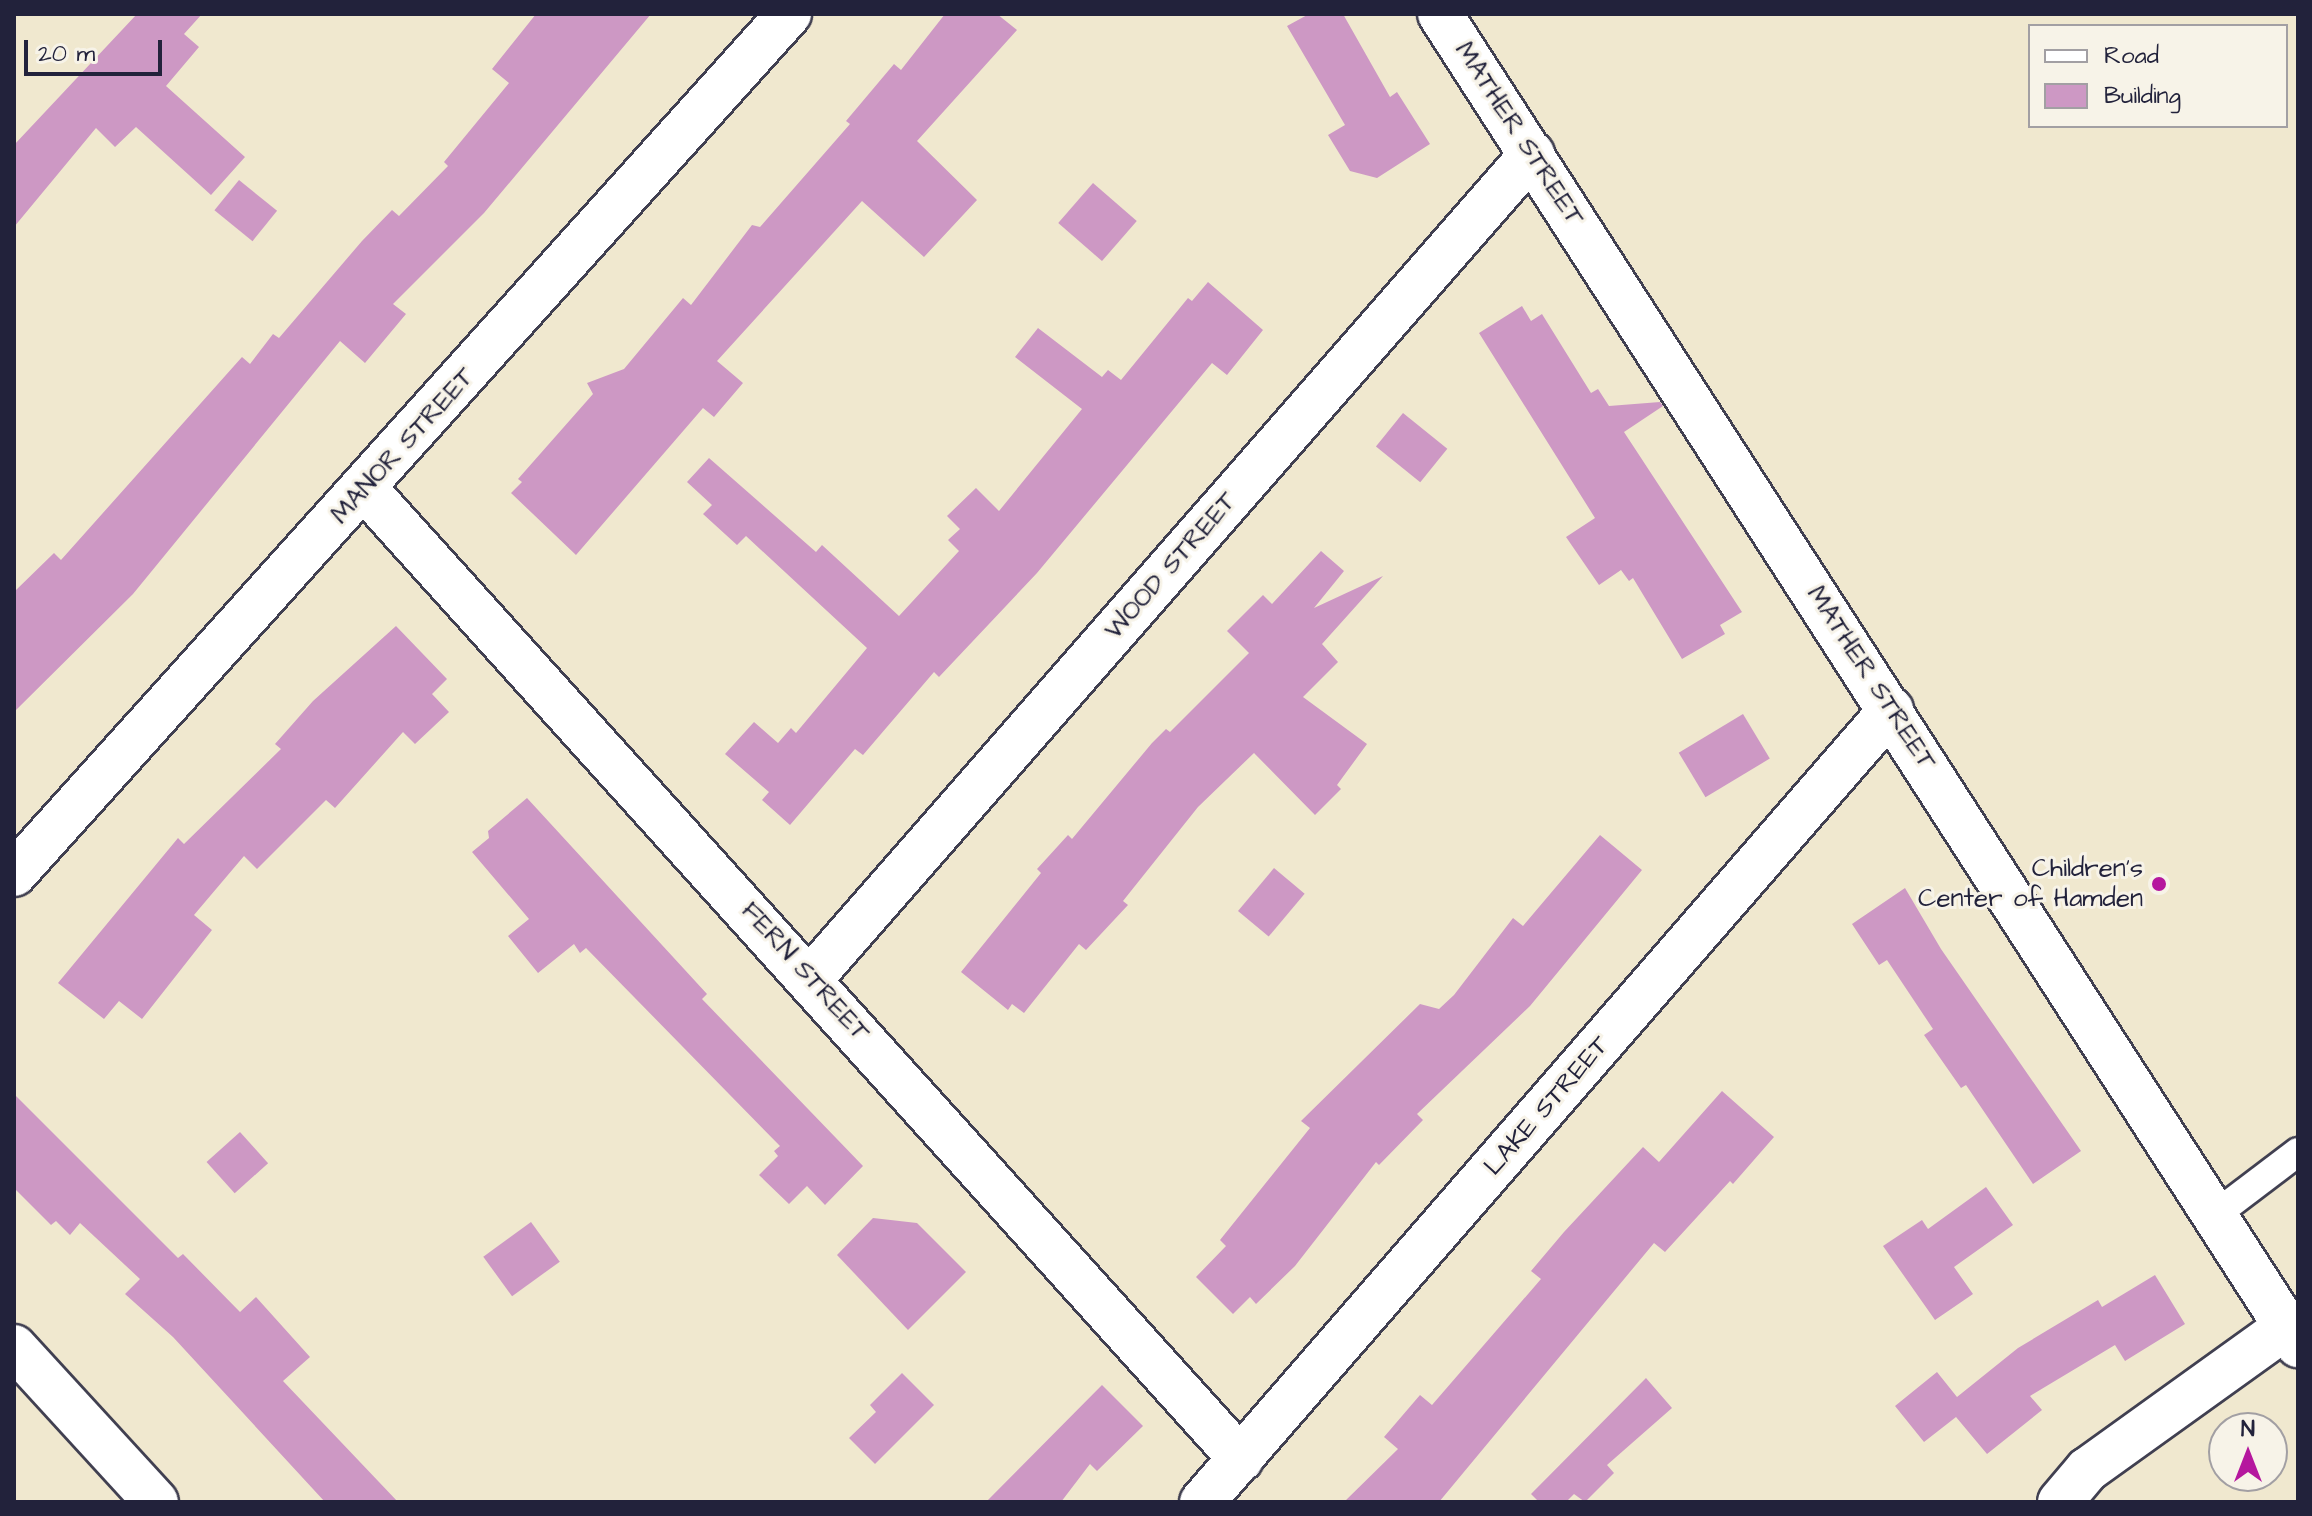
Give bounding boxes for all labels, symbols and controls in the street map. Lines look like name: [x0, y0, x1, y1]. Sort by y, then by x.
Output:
scale bar: [28, 24, 166, 74]
legend: [2028, 24, 2288, 128]
street label: MATHER STREET: [1448, 36, 1590, 232]
text: 20 m: [38, 37, 95, 71]
text: Road: [2104, 39, 2159, 73]
text: Building: [2104, 79, 2181, 113]
street label: MANOR STREET: [325, 362, 481, 530]
street label: WOOD STREET: [1099, 486, 1243, 646]
street label: MATHER STREET: [1800, 580, 1942, 776]
place label: Children's Center of Hamden: [1918, 853, 2143, 914]
marker: Children's Center of Hamden: [2150, 875, 2168, 893]
street label: FERN STREET: [734, 896, 876, 1048]
street label: LAKE STREET: [1478, 1030, 1616, 1182]
north arrow: [2208, 1412, 2288, 1492]
text: N: [2241, 1414, 2255, 1445]

